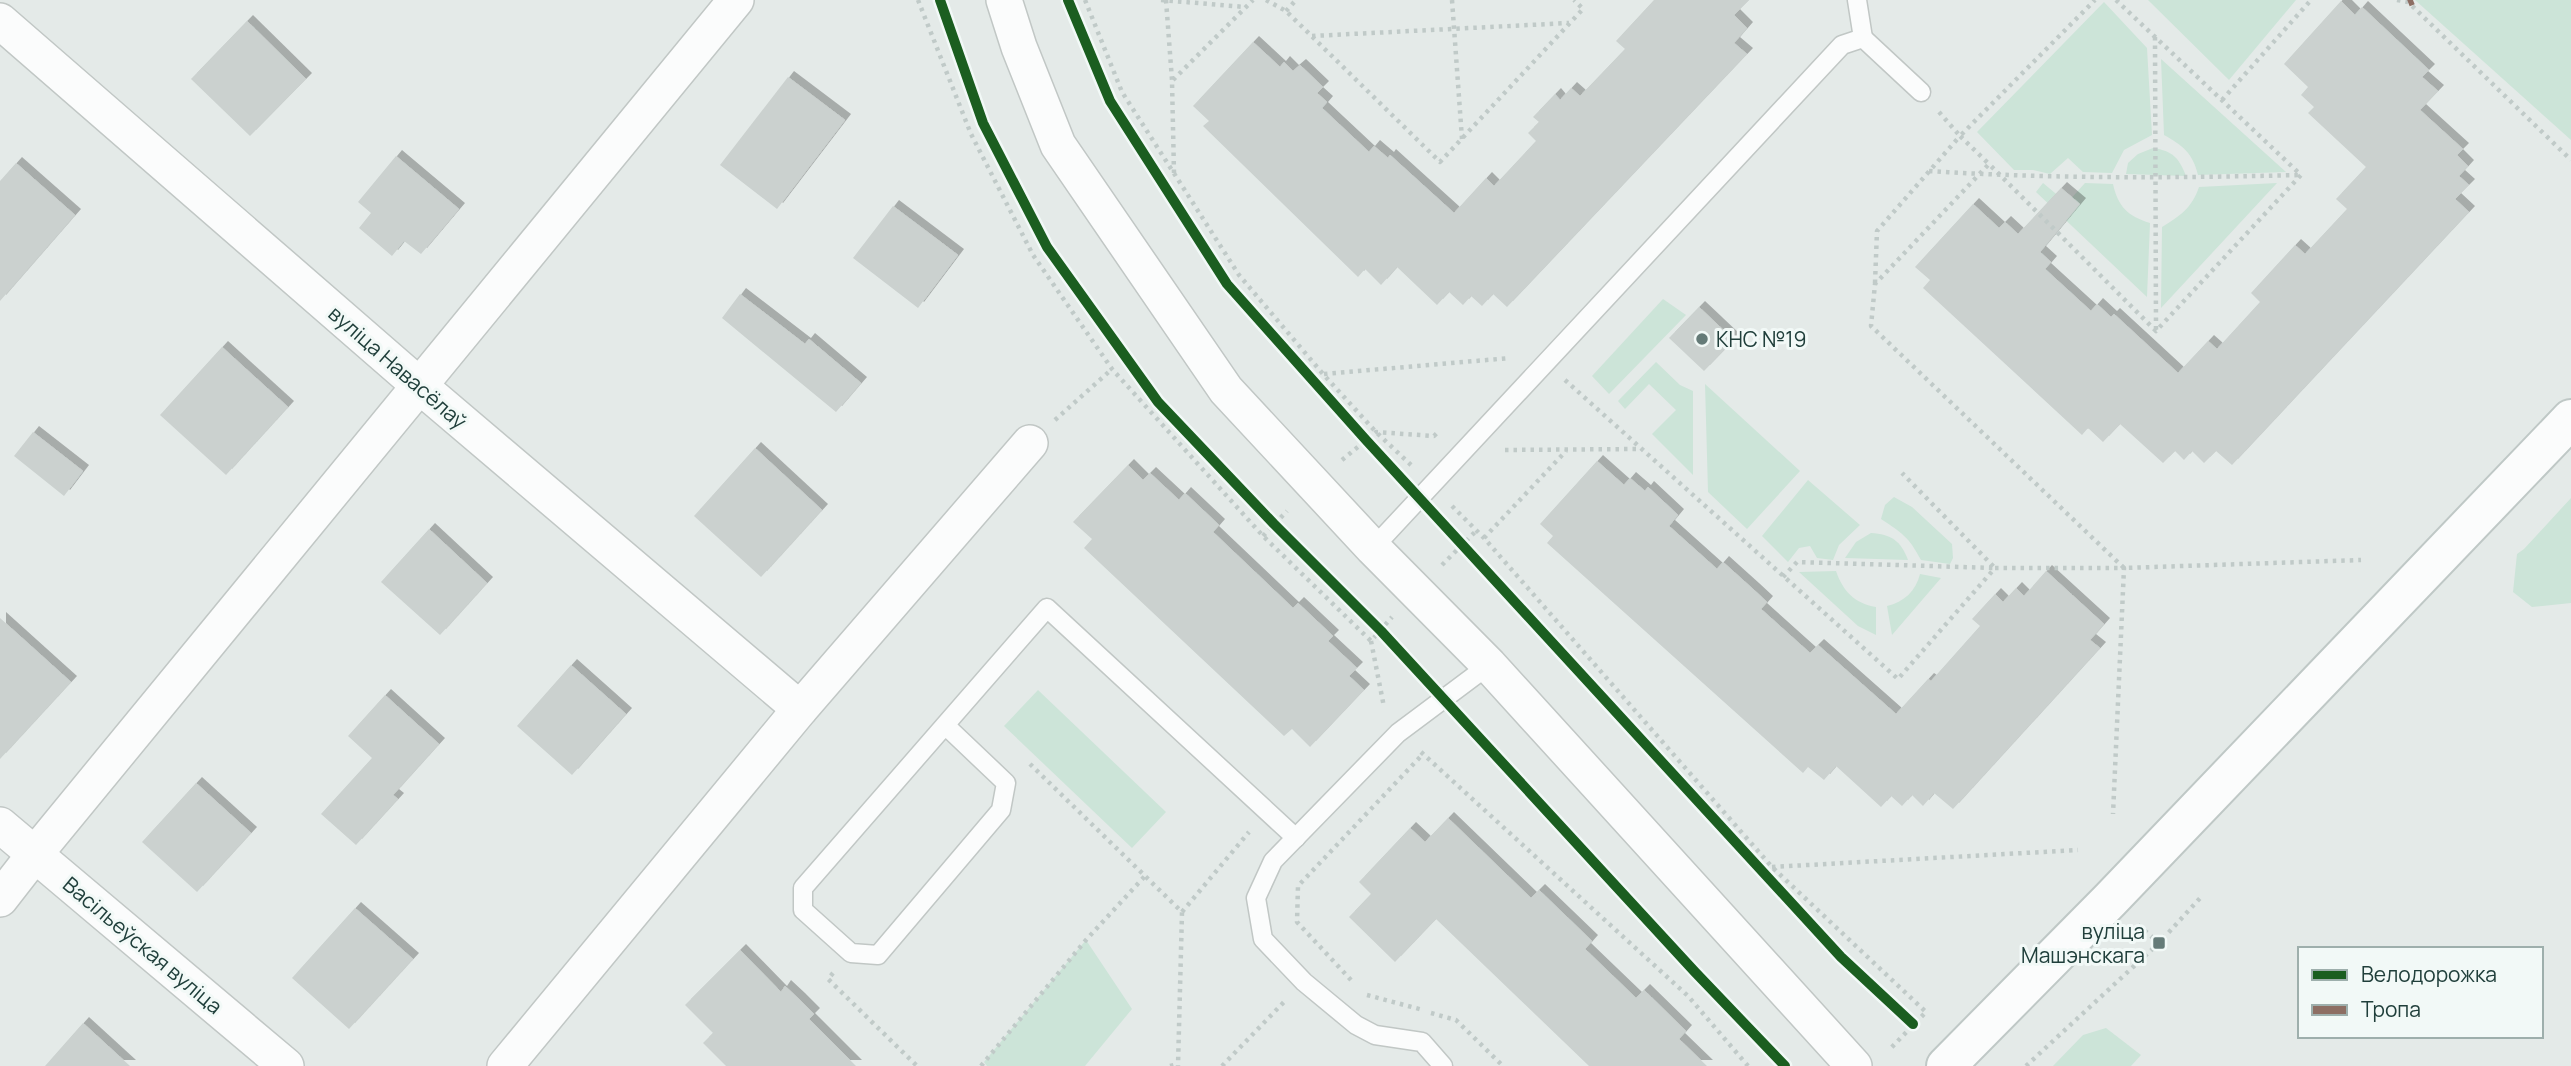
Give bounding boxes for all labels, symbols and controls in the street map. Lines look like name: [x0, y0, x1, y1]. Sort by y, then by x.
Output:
street label: вуліца Навасёлаў: [323, 299, 473, 435]
place label: КНС №19: [1716, 325, 1807, 353]
marker: КНС №19: [1694, 331, 1710, 347]
street label: Васільеўская вуліца: [57, 870, 229, 1020]
place label: вуліца Машэнскага: [2021, 917, 2145, 969]
marker: вуліца Машэнскага: [2151, 935, 2167, 951]
legend: [2298, 947, 2543, 1038]
text: Велодорожка: [2361, 960, 2497, 988]
text: Тропа: [2361, 995, 2421, 1023]

